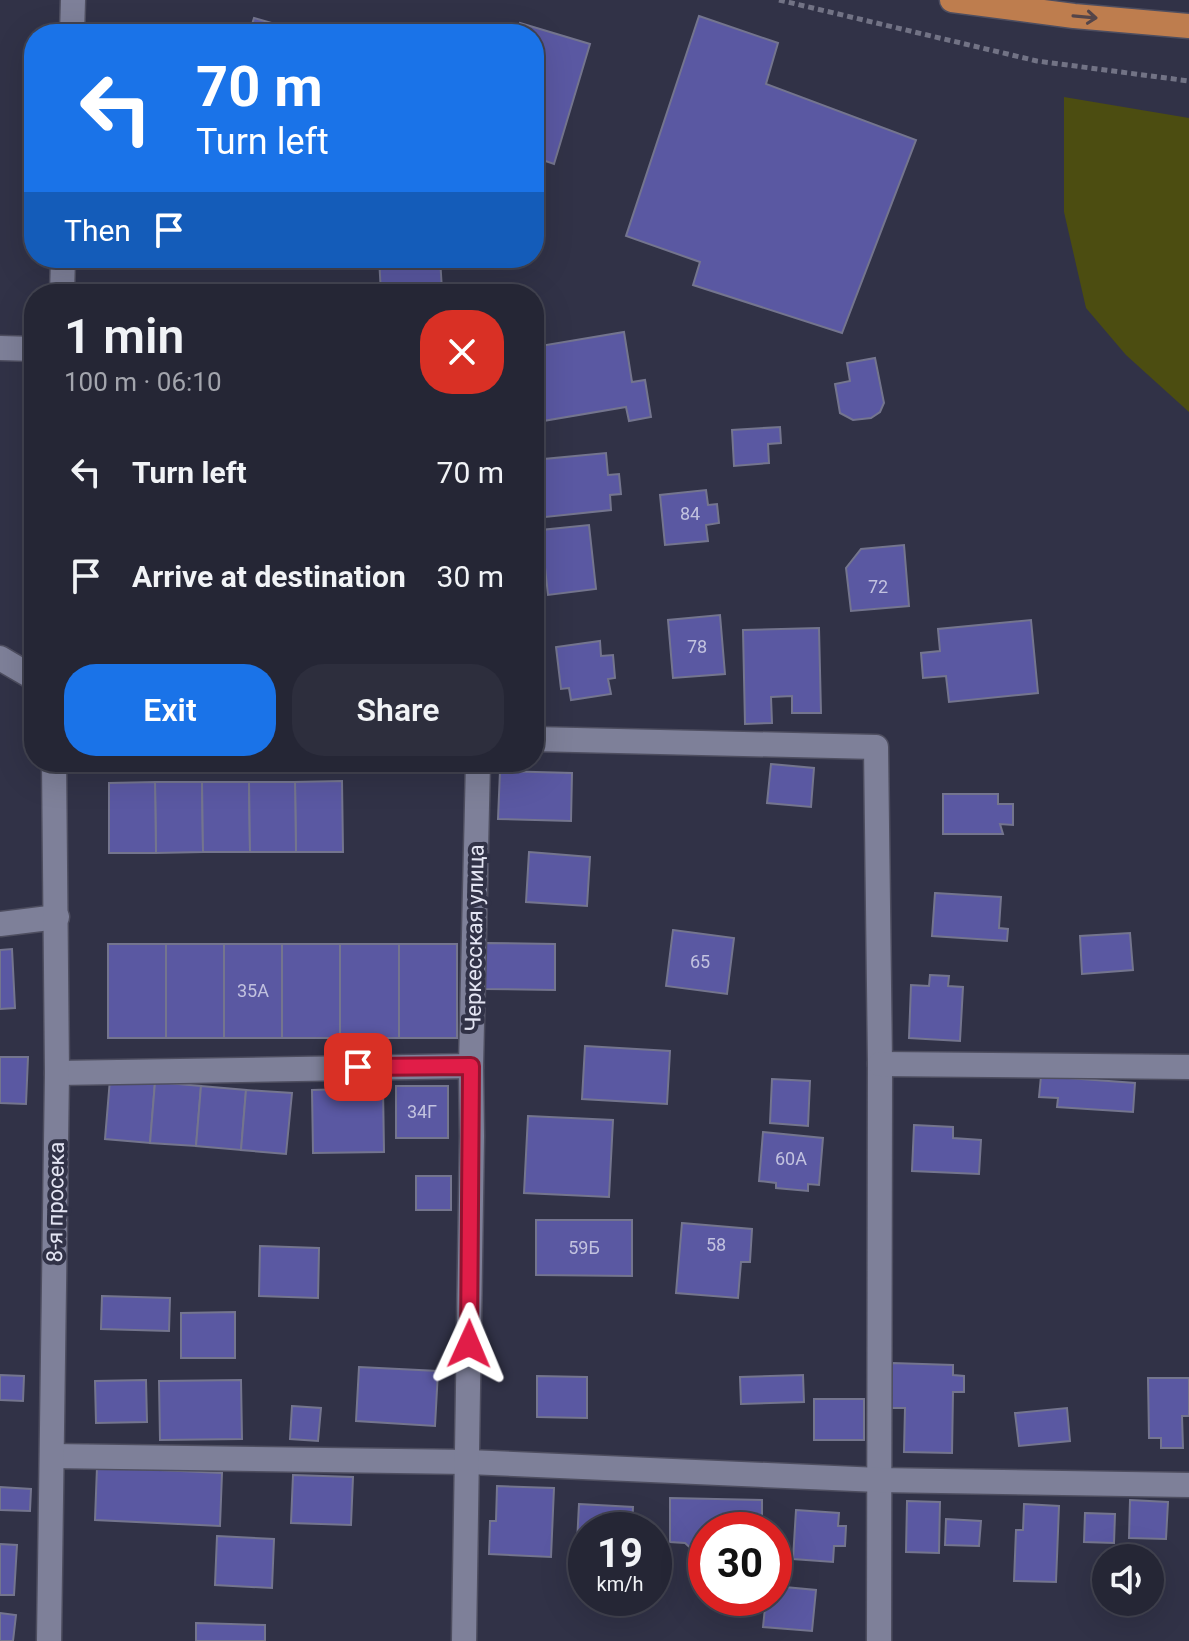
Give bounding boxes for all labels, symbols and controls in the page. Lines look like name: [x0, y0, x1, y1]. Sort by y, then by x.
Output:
one-way arrow: [1071, 10, 1098, 25]
text: 70 m: [196, 54, 323, 120]
icon: left: [64, 56, 168, 160]
text: Turn left: [196, 121, 329, 163]
icon: arrive: [147, 208, 191, 252]
text: Then: [64, 213, 131, 248]
text: 1 min: [64, 308, 184, 365]
button: close: [420, 310, 504, 394]
text: 100 m · 06:10: [64, 367, 222, 397]
icon: left: [64, 450, 108, 494]
text: Turn left: [132, 455, 247, 490]
text: 70 m: [437, 455, 504, 490]
house number: 84: [680, 503, 700, 524]
icon: arrive: [64, 554, 108, 598]
text: Arrive at destination: [132, 559, 406, 594]
text: 30 m: [437, 559, 504, 594]
house number: 72: [868, 576, 888, 597]
house number: 78: [687, 636, 707, 657]
button: Exit: [64, 664, 276, 756]
button: Share: [292, 664, 504, 756]
street label: Черкесская улица: [460, 844, 489, 1032]
house number: 65: [690, 951, 710, 972]
house number: 35А: [237, 980, 269, 1001]
pin: [324, 1033, 392, 1101]
icon: arrive: [336, 1045, 380, 1089]
house number: 34Г: [407, 1101, 437, 1122]
street label: 8-я просека: [42, 1141, 69, 1263]
house number: 60А: [775, 1148, 807, 1169]
house number: 58: [706, 1234, 726, 1255]
house number: 59Б: [568, 1237, 600, 1258]
position arrow: [427, 1302, 511, 1386]
speed limit sign: 30: [688, 1512, 792, 1616]
text: 19: [597, 1530, 643, 1577]
map controls: [1092, 1544, 1164, 1616]
button: sound: [1092, 1544, 1164, 1616]
text: km/h: [597, 1572, 643, 1596]

